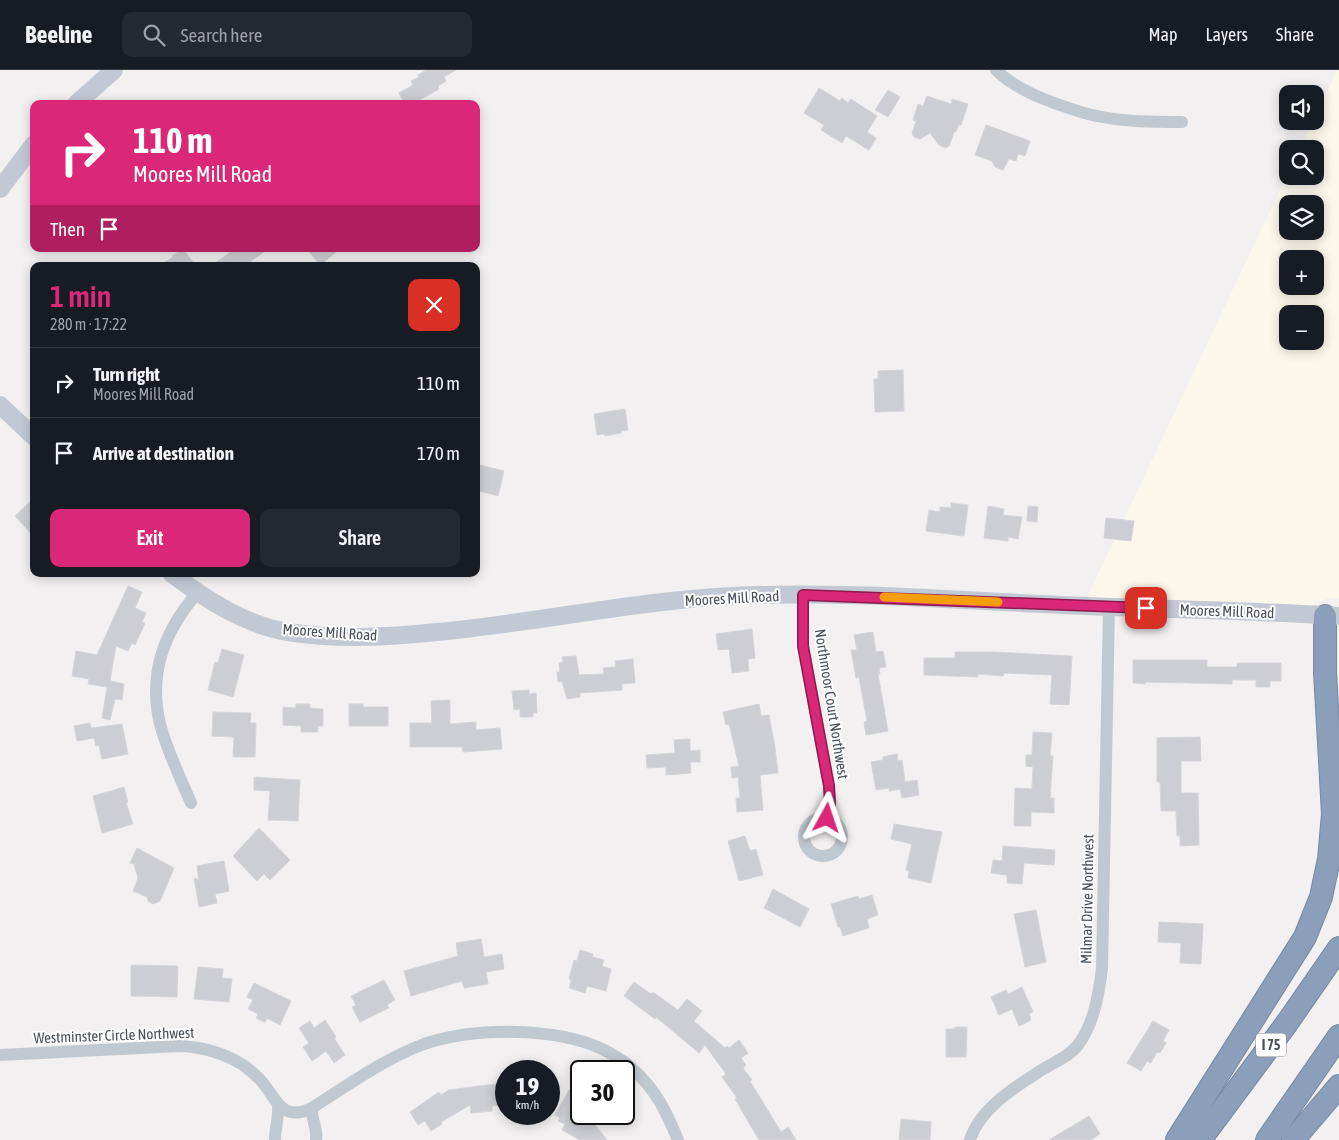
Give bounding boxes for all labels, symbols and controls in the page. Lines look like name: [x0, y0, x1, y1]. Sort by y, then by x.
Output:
search box: [122, 12, 472, 57]
text: Beeline: [25, 21, 92, 48]
icon: search: [140, 21, 168, 49]
text: Search here: [180, 24, 262, 46]
text: Map: [1148, 24, 1177, 45]
text: Layers: [1205, 24, 1248, 45]
text: Share: [1276, 24, 1314, 45]
map controls: [1279, 85, 1324, 350]
button: sound: [1279, 85, 1324, 130]
icon: right: [50, 120, 115, 185]
text: 110 m: [133, 120, 212, 160]
button: search: [1279, 140, 1324, 185]
text: Moores Mill Road: [133, 161, 272, 187]
button: layers: [1279, 195, 1324, 240]
icon: arrive: [95, 215, 123, 243]
text: Then: [50, 218, 85, 240]
button: +: [1279, 250, 1324, 295]
text: 1 min: [50, 279, 111, 313]
button: close: [408, 279, 460, 331]
button: −: [1279, 305, 1324, 350]
text: 280 m · 17:22: [50, 315, 127, 333]
text: Turn right: [93, 363, 160, 385]
icon: right: [50, 369, 78, 397]
text: 110 m: [417, 372, 460, 394]
text: Moores Mill Road: [93, 385, 194, 403]
icon: arrive: [50, 439, 78, 467]
text: Arrive at destination: [93, 442, 234, 464]
text: 170 m: [417, 442, 460, 464]
button: Exit: [50, 509, 250, 567]
button: Share: [260, 509, 460, 567]
street label: Moores Mill Road: [684, 587, 780, 609]
pin: [1125, 587, 1167, 629]
icon: arrive: [1132, 594, 1160, 622]
street label: Moores Mill Road: [1179, 601, 1275, 621]
street label: Moores Mill Road: [282, 620, 378, 644]
street label: Northmoor Court Northwest: [812, 628, 852, 780]
position arrow: [800, 791, 852, 843]
street label: Milmar Drive Northwest: [1077, 834, 1097, 964]
street label: Westminster Circle Northwest: [33, 1024, 195, 1046]
road number: I 75: [1256, 1034, 1286, 1056]
speed limit sign: 30: [570, 1060, 635, 1125]
text: 19: [516, 1072, 539, 1100]
text: km/h: [516, 1098, 539, 1112]

